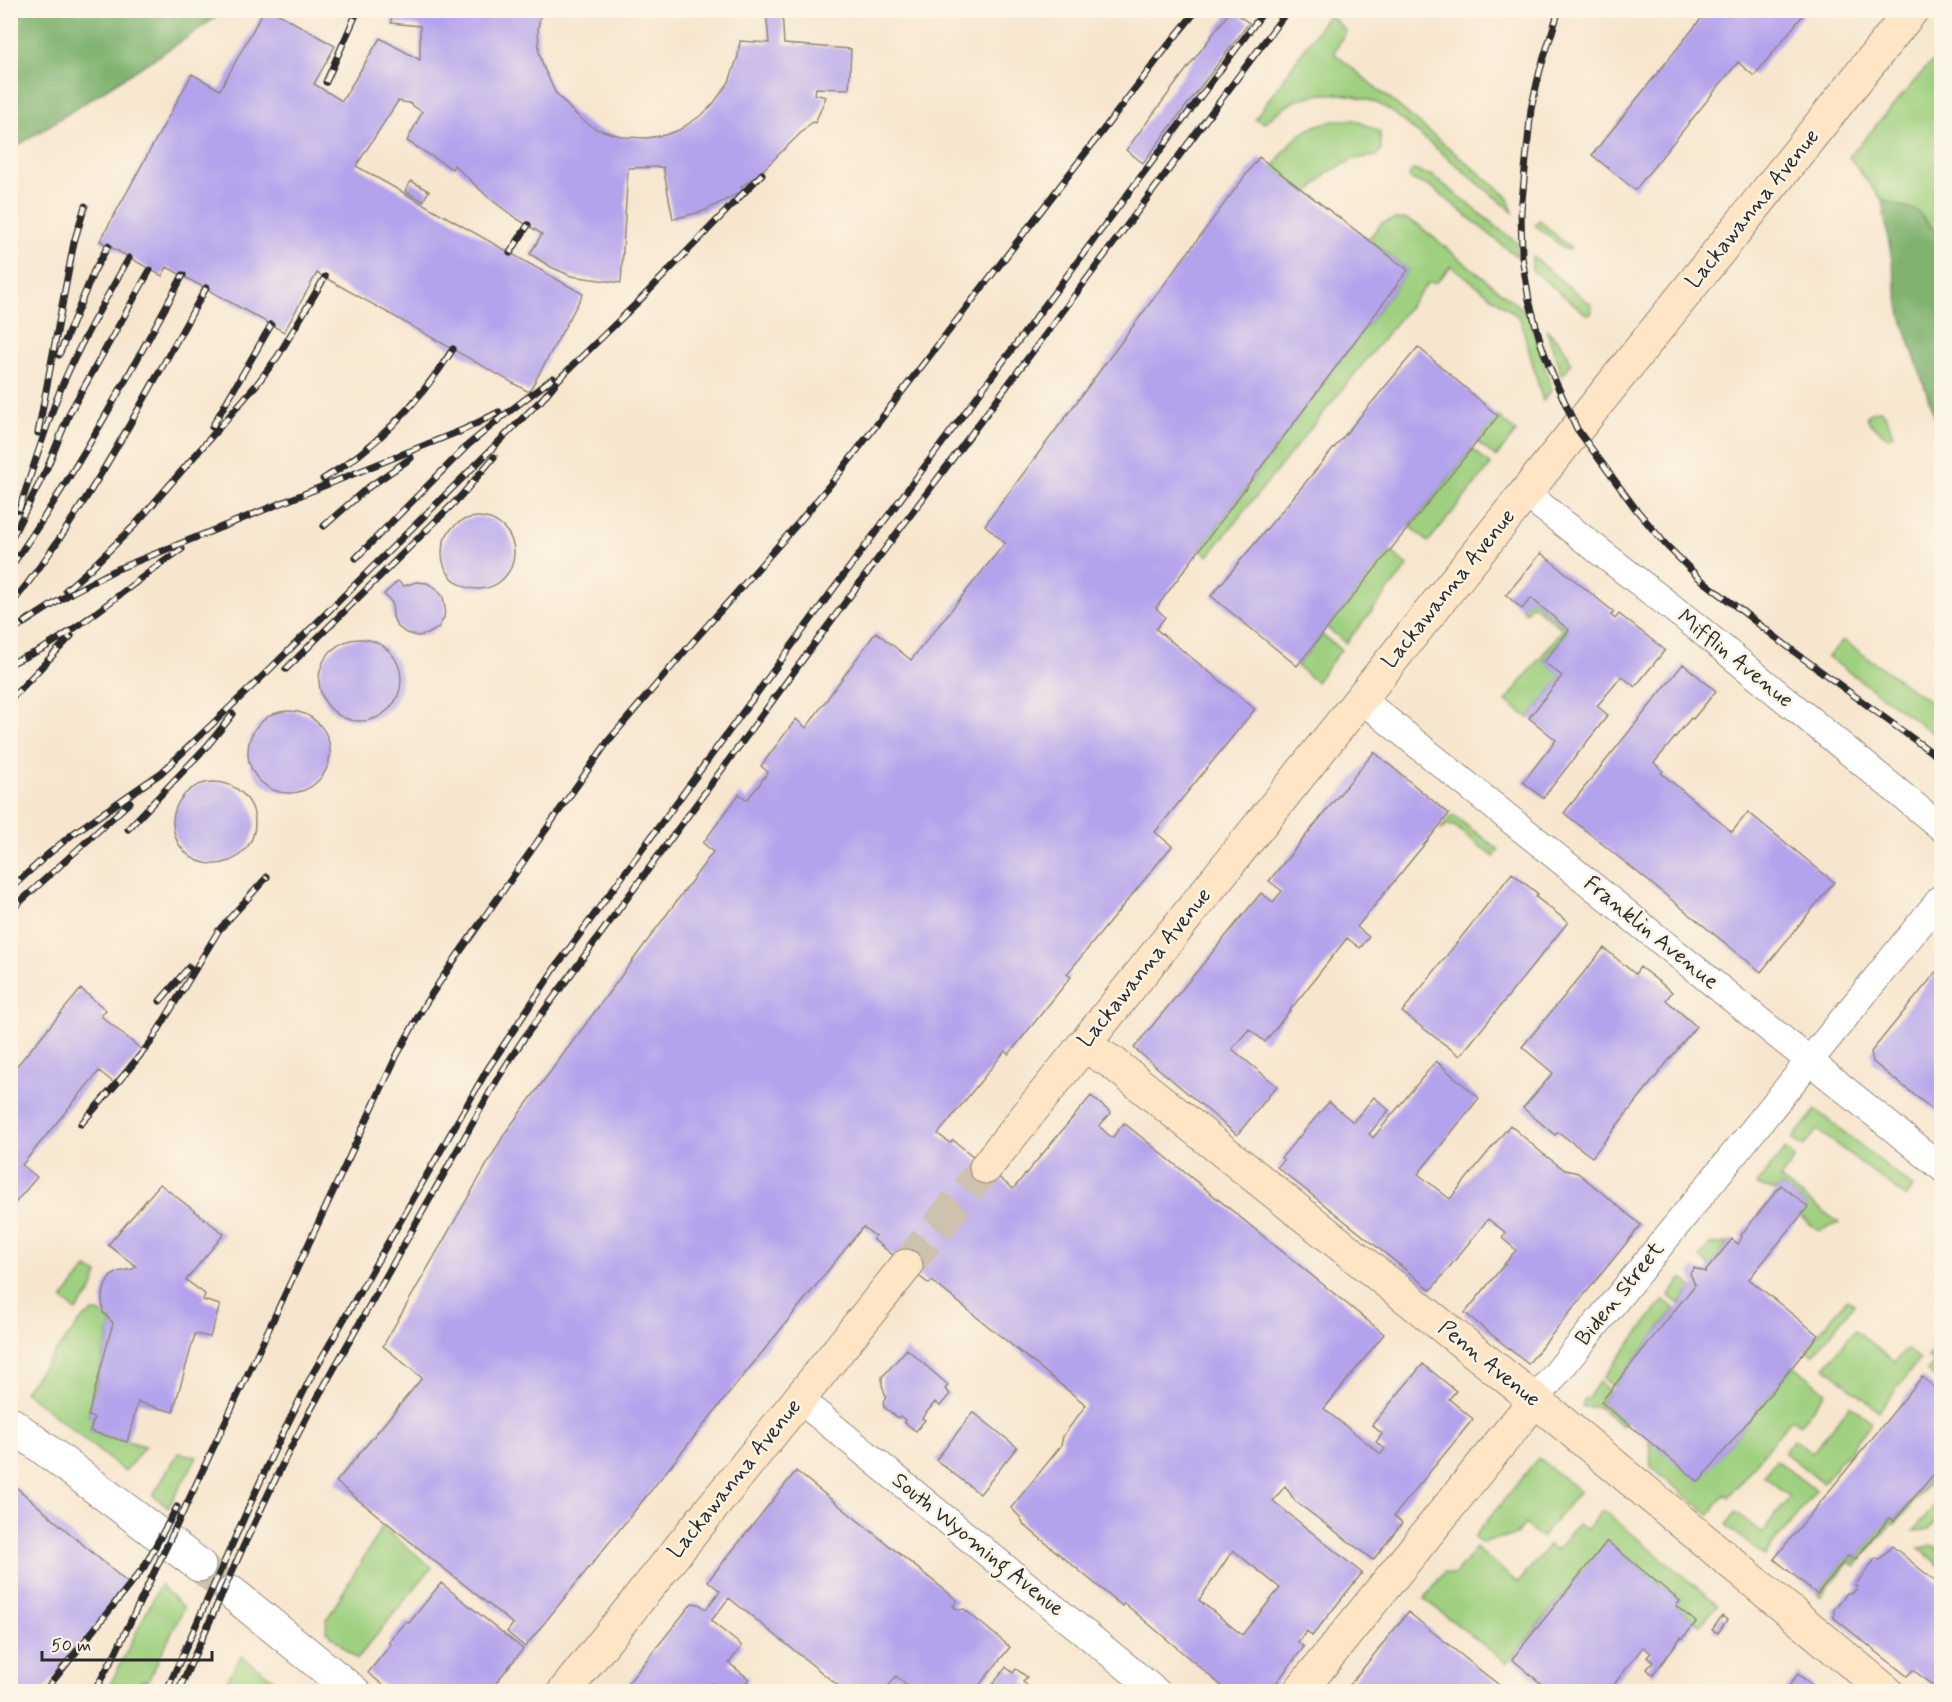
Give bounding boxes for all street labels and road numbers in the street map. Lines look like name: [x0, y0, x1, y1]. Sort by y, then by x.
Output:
street label: Lackawanna Avenue: [1680, 123, 1826, 295]
street label: Lackawanna Avenue: [1376, 503, 1522, 675]
street label: Mifflin Avenue: [1671, 604, 1799, 714]
street label: Franklin Avenue: [1578, 870, 1724, 996]
street label: Lackawanna Avenue: [1072, 882, 1218, 1054]
street label: Biden Street: [1569, 1236, 1671, 1352]
street label: Penn Avenue: [1432, 1314, 1546, 1414]
street label: Lackawanna Avenue: [662, 1393, 808, 1565]
street label: South Wyoming Avenue: [884, 1467, 1070, 1626]

